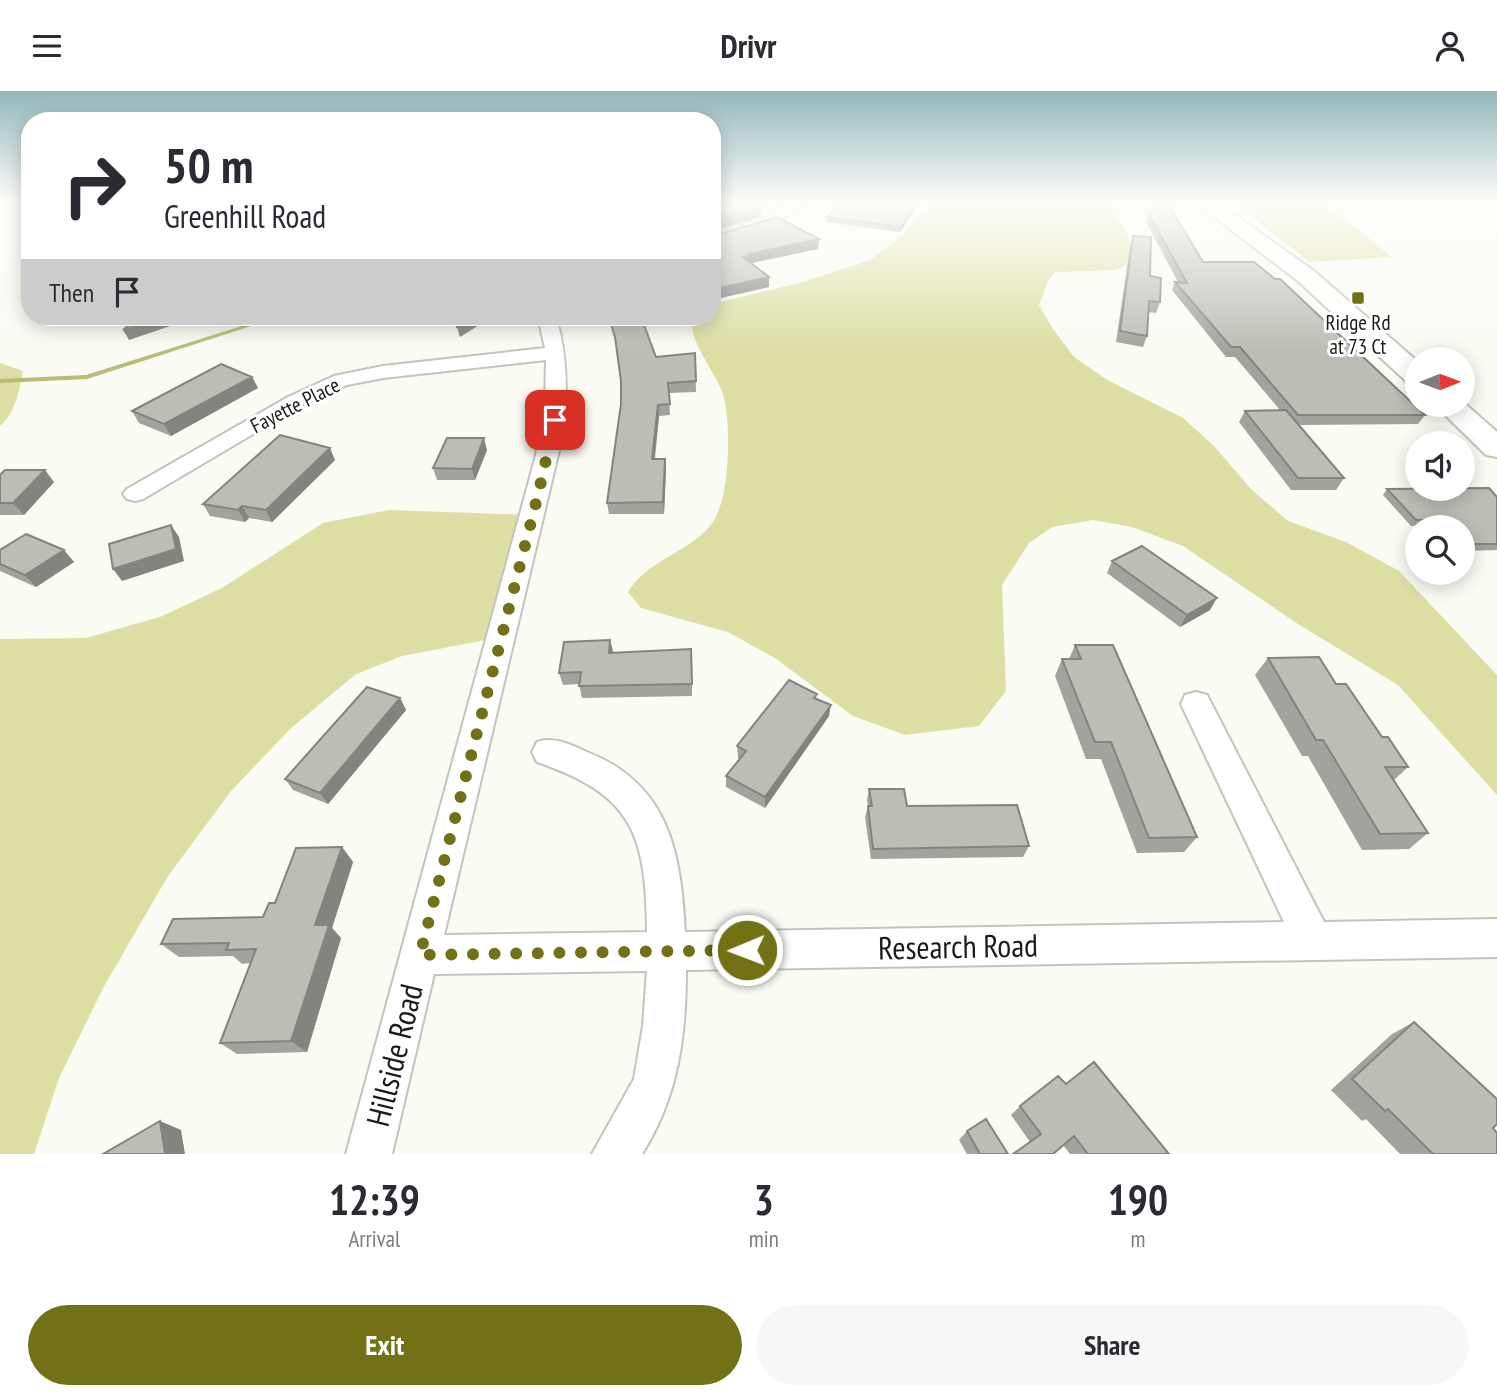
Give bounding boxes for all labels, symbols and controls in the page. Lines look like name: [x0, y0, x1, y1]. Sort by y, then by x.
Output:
text: Drivr: [721, 25, 776, 67]
icon: menu: [28, 27, 66, 65]
icon: person: [1431, 27, 1469, 65]
text: 50 m: [164, 133, 253, 197]
icon: right: [49, 140, 140, 231]
text: Greenhill Road: [164, 195, 326, 237]
icon: arrive: [108, 273, 146, 311]
text: Then: [49, 276, 94, 309]
marker: Ridge Rd at 73 Ct: [1350, 290, 1366, 306]
place label: Ridge Rd at 73 Ct: [1325, 309, 1391, 360]
north arrow: [1405, 347, 1475, 417]
map controls: [1405, 347, 1475, 585]
street label: Fayette Place: [246, 371, 344, 439]
pin: [525, 390, 585, 450]
icon: arrive: [536, 401, 574, 439]
button: sound: [1405, 431, 1475, 501]
button: search: [1405, 515, 1475, 585]
position arrow: [710, 913, 784, 987]
street label: Research Road: [878, 924, 1038, 968]
street label: Hillside Road: [356, 979, 432, 1131]
text: 12:39: [329, 1172, 420, 1227]
text: 3: [754, 1172, 774, 1227]
text: 190: [1108, 1172, 1168, 1227]
text: Arrival: [348, 1224, 400, 1253]
text: min: [749, 1224, 779, 1253]
text: m: [1130, 1224, 1145, 1253]
button: Exit: [28, 1305, 742, 1385]
button: Share: [756, 1305, 1469, 1385]

